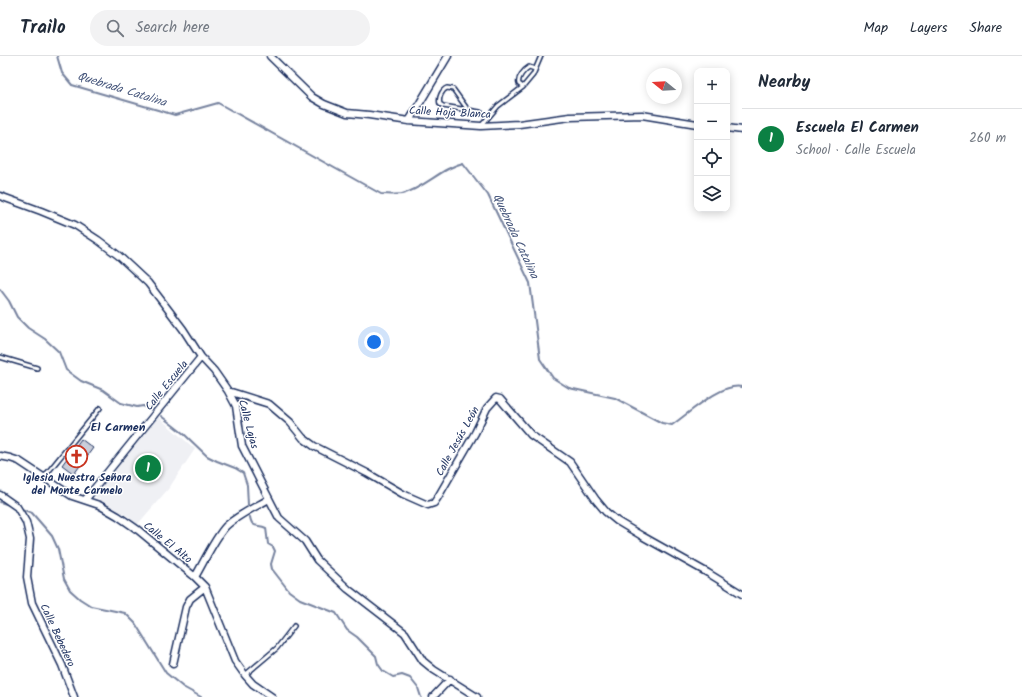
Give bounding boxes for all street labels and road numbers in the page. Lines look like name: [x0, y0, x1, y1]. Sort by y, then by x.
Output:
street label: Calle Hoja Blanca: [409, 102, 491, 124]
street label: Calle Escuela: [141, 356, 193, 415]
street label: Calle Lajas: [233, 398, 263, 451]
street label: Calle Jesús León: [431, 403, 485, 480]
street label: Calle El Alto: [139, 517, 196, 568]
street label: Calle Bebedero: [35, 601, 80, 670]

